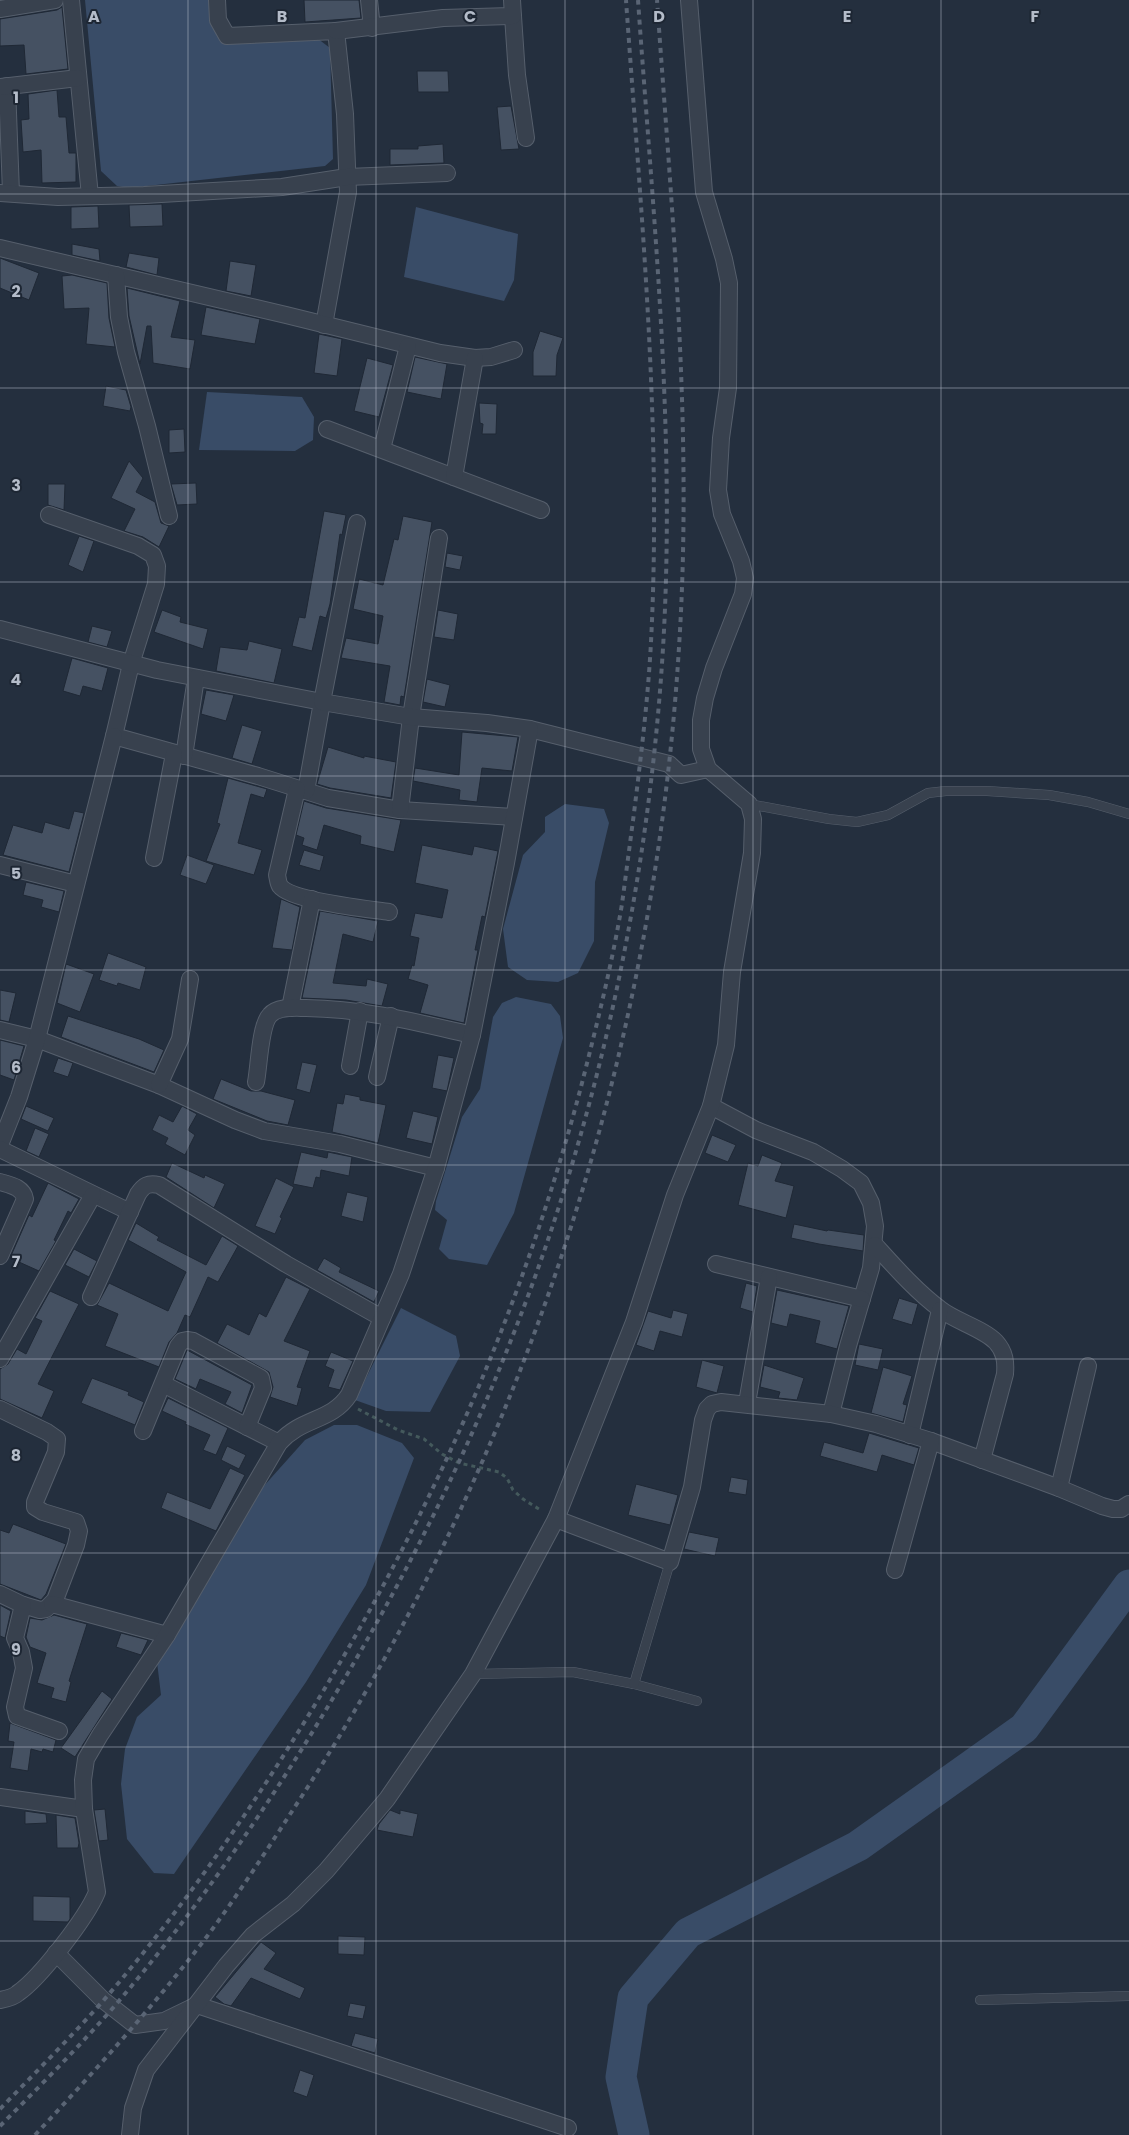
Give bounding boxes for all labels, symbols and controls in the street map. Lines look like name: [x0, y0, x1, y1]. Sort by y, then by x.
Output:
text: A: [88, 5, 100, 28]
text: B: [277, 5, 287, 28]
text: C: [464, 5, 476, 28]
text: D: [653, 5, 665, 28]
text: E: [843, 5, 851, 28]
text: F: [1031, 5, 1040, 28]
text: 1: [13, 86, 19, 109]
text: 2: [11, 280, 21, 303]
text: 3: [11, 474, 21, 497]
text: 4: [11, 668, 22, 691]
text: 5: [11, 862, 21, 885]
text: 6: [11, 1056, 21, 1079]
text: 7: [12, 1250, 21, 1273]
text: 8: [11, 1444, 21, 1467]
text: 9: [11, 1638, 21, 1661]

